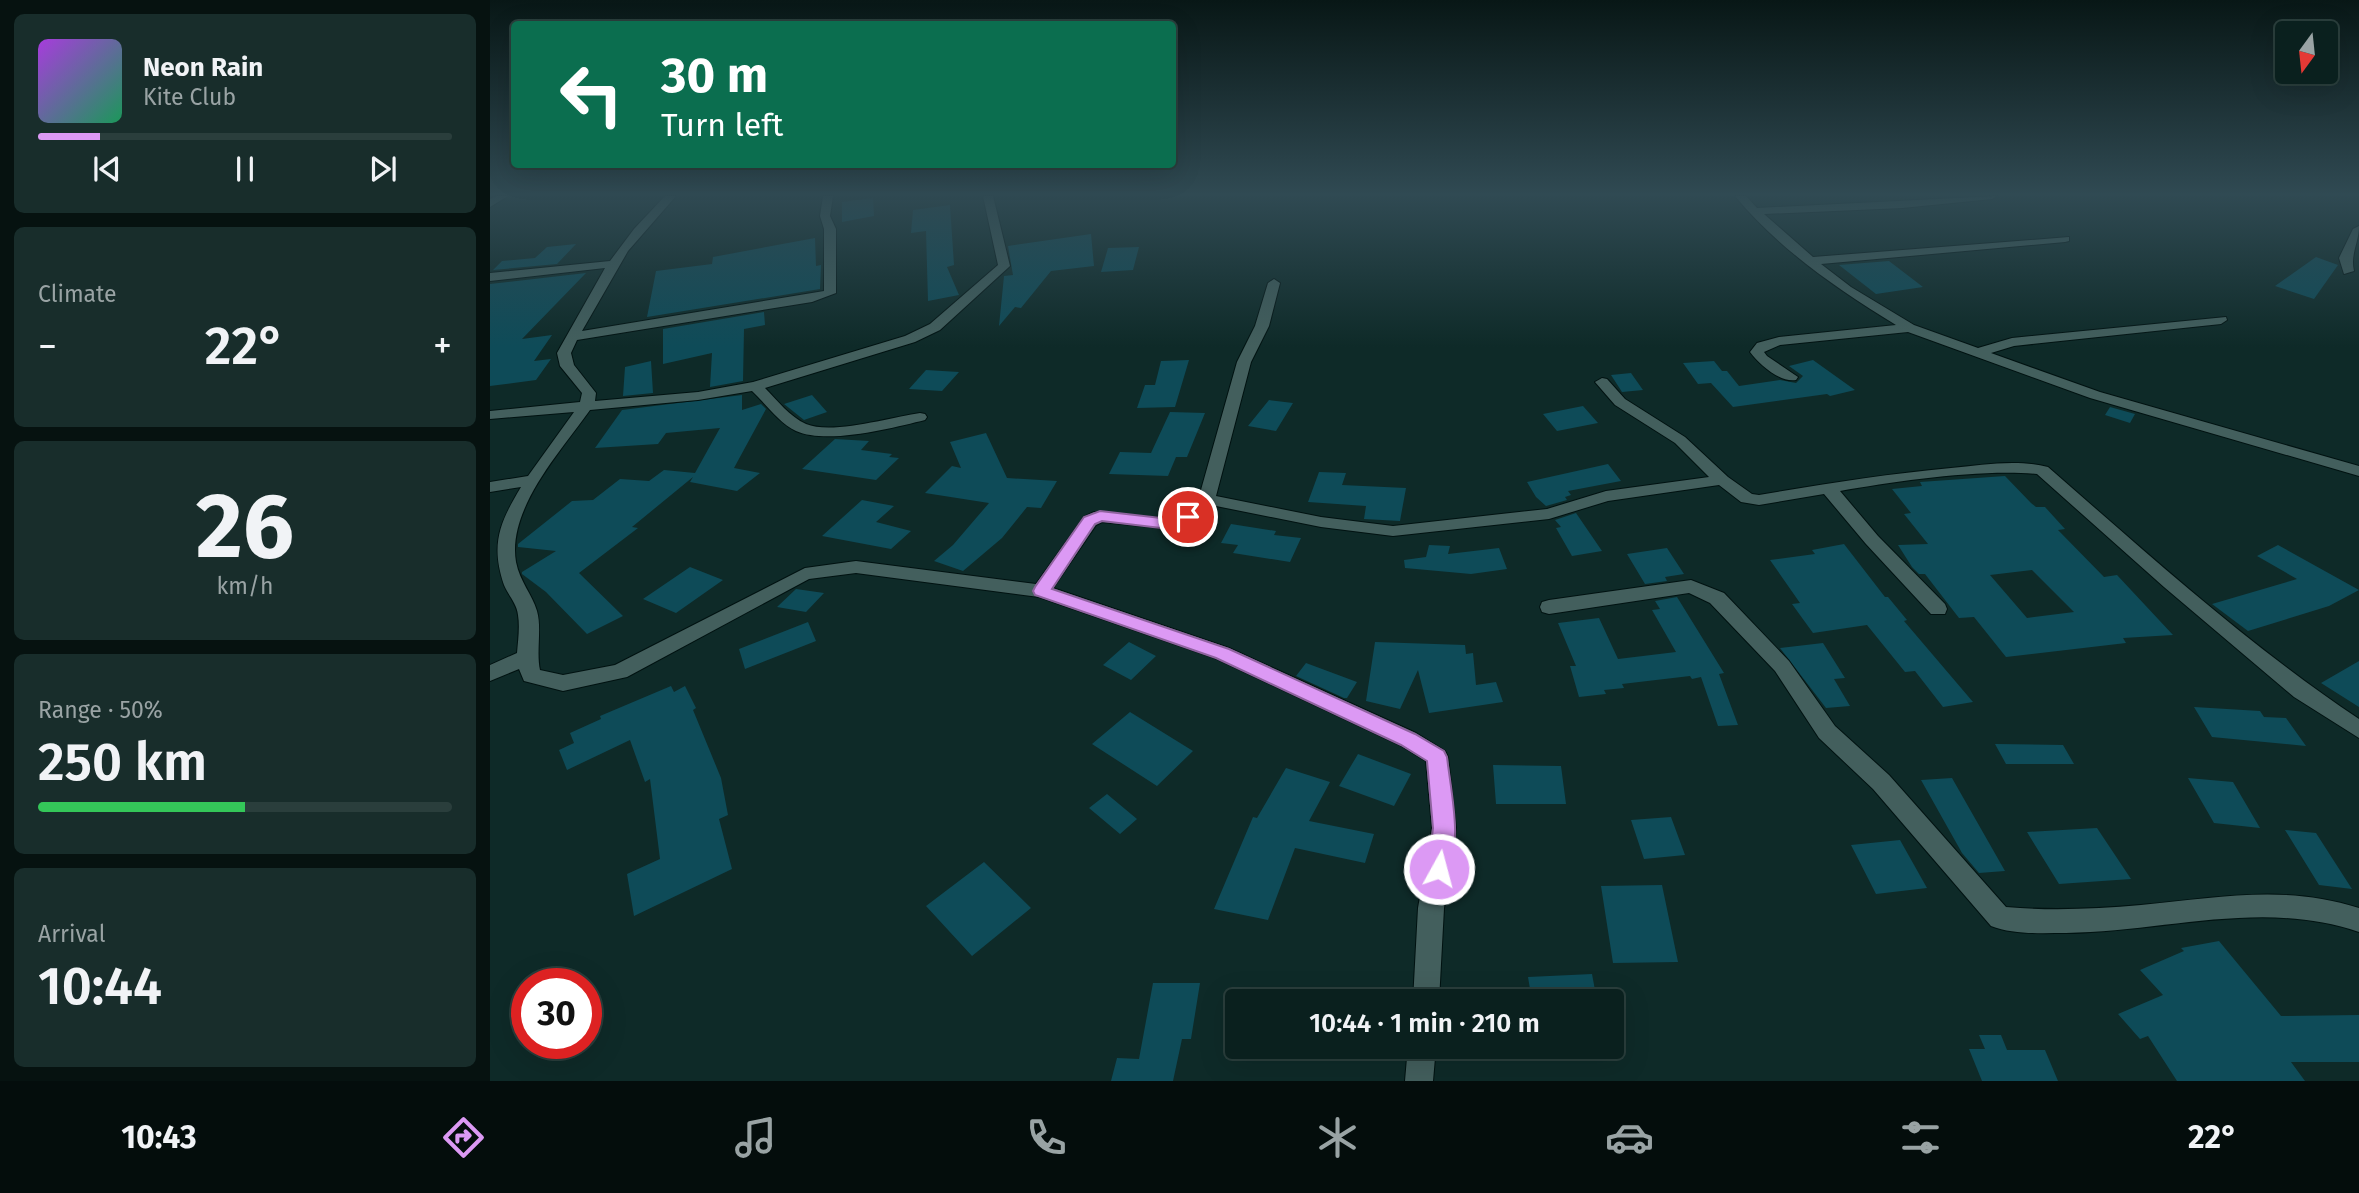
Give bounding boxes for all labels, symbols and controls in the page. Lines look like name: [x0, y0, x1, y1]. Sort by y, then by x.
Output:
north arrow: [2275, 21, 2338, 84]
map controls: [2275, 21, 2338, 84]
text: 30 m: [661, 46, 768, 105]
icon: left: [546, 49, 637, 140]
text: Neon Rain: [143, 52, 263, 83]
text: Kite Club: [143, 83, 236, 111]
text: Turn left: [661, 106, 783, 144]
icon: previous: [88, 150, 126, 188]
icon: pause: [226, 150, 264, 188]
icon: next: [364, 150, 402, 188]
text: Climate: [38, 280, 117, 308]
text: 22°: [205, 315, 285, 378]
text: −: [38, 323, 57, 369]
text: +: [433, 323, 452, 369]
text: 26: [196, 472, 294, 581]
pin: [1158, 487, 1218, 547]
icon: arrive: [1169, 498, 1207, 536]
text: km/h: [217, 572, 273, 600]
text: Range · 50%: [38, 696, 163, 724]
text: 250 km: [38, 731, 207, 794]
position arrow: [1402, 832, 1476, 906]
text: Arrival: [38, 920, 105, 948]
text: 10:44: [38, 955, 162, 1018]
speed limit sign: 30: [511, 968, 602, 1059]
text: 10:44 · 1 min · 210 m: [1309, 1008, 1540, 1039]
icon: directions: [439, 1113, 488, 1162]
icon: music: [731, 1113, 780, 1162]
icon: phone: [1022, 1113, 1071, 1162]
icon: climate: [1313, 1113, 1362, 1162]
icon: car: [1605, 1113, 1654, 1162]
icon: filters: [1896, 1113, 1945, 1162]
text: 10:43: [121, 1118, 197, 1156]
text: 22°: [2188, 1118, 2238, 1156]

